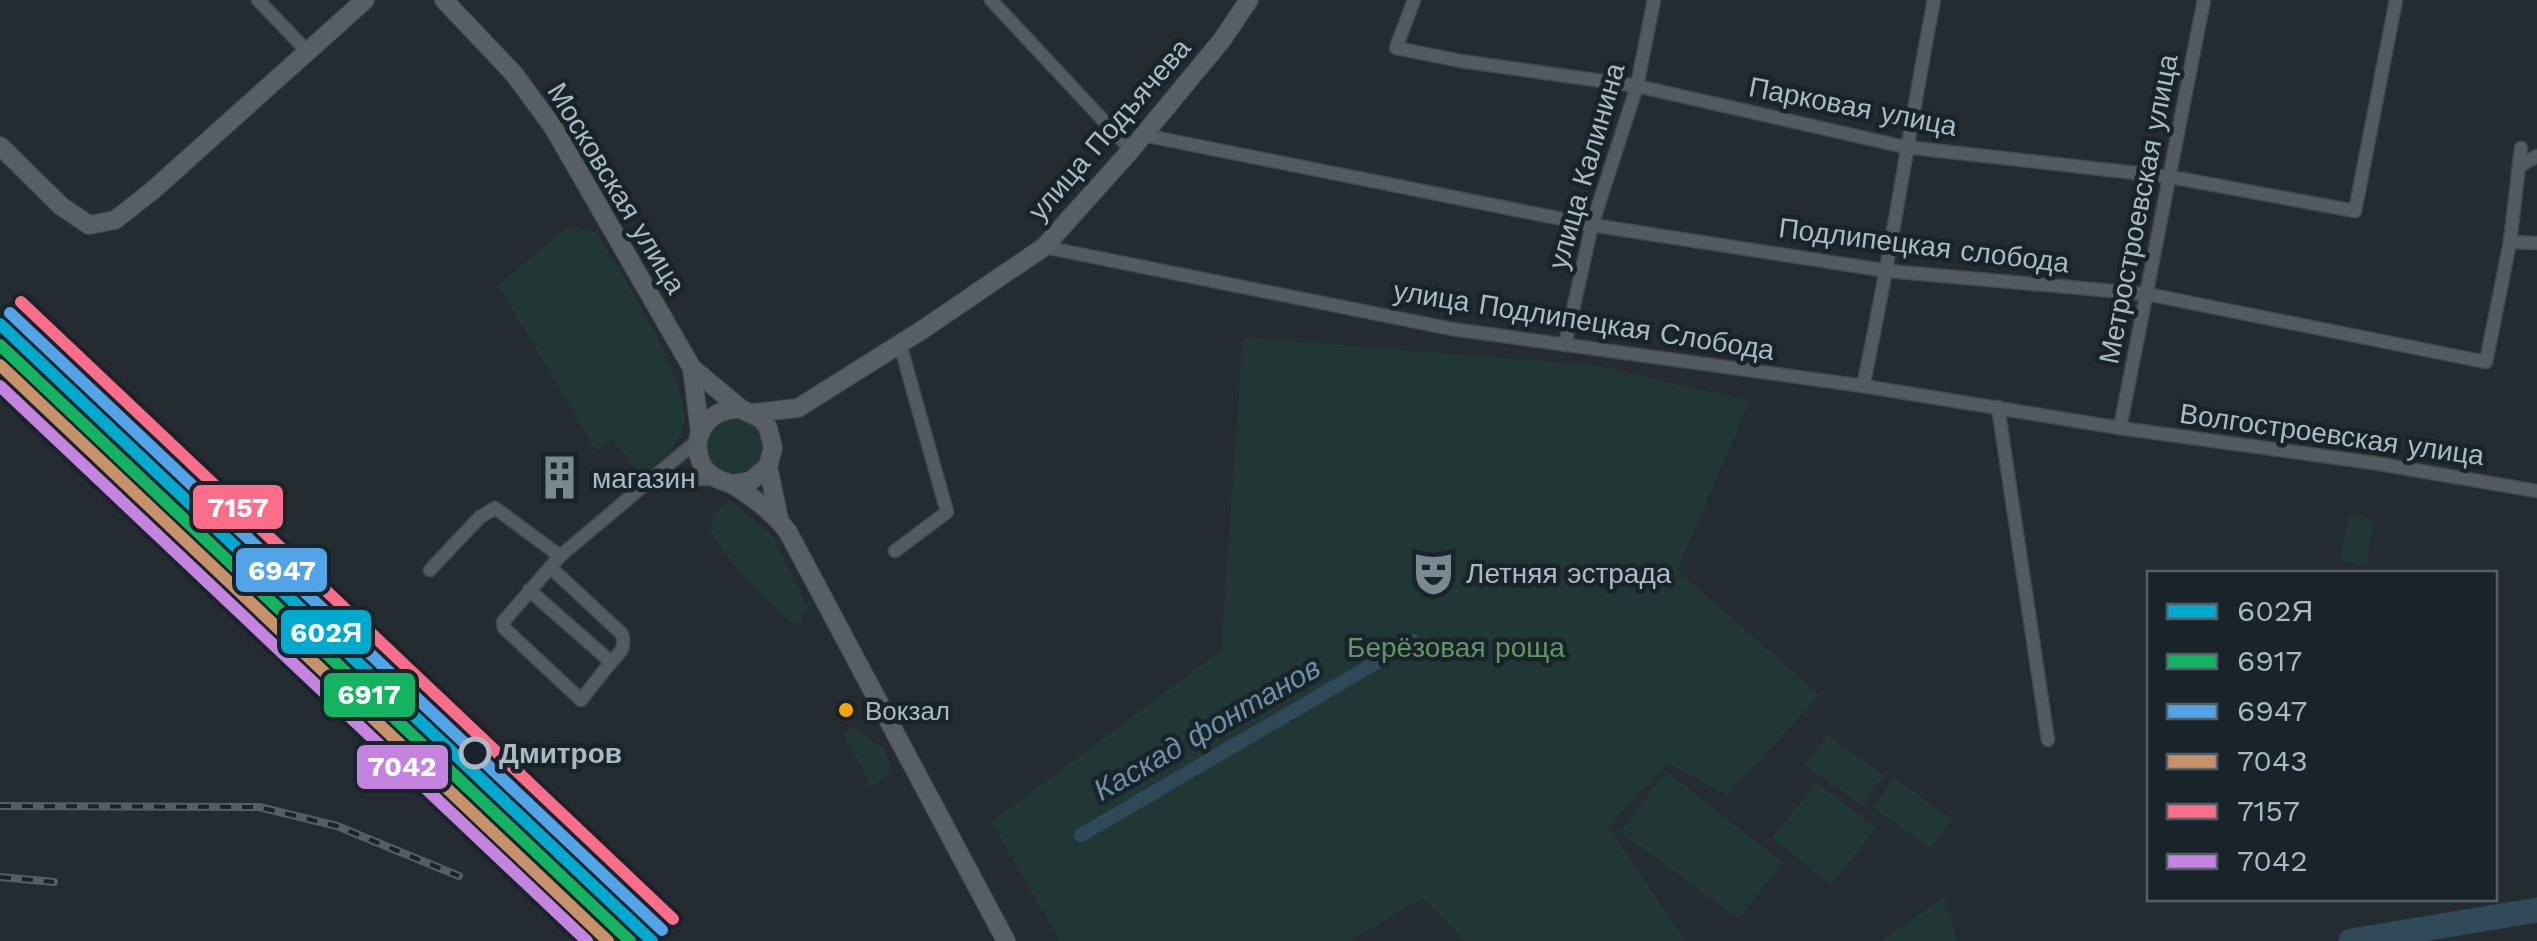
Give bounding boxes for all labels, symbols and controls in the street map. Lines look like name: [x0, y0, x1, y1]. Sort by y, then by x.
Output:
street label: улица Подъячева: [1021, 31, 1198, 227]
street label: Метростроевская улица: [2092, 51, 2185, 367]
street label: улица Калинина: [1541, 59, 1632, 273]
street label: Парковая улица: [1746, 70, 1960, 143]
street label: Московская улица: [541, 77, 693, 300]
street label: Подлипецкая слобода: [1777, 211, 2072, 280]
street label: улица Подлипецкая Слобода: [1391, 274, 1777, 367]
street label: Волгостроевская улица: [2177, 397, 2487, 472]
building icon: магазин: [535, 454, 583, 502]
place label: магазин: [592, 462, 696, 495]
line badge: 7157: [191, 483, 285, 531]
text: 7157: [207, 491, 269, 524]
line badge: 6947: [234, 546, 329, 594]
theatre icon: Летняя эстрада: [1409, 549, 1457, 597]
text: 6947: [248, 554, 316, 587]
place label: Летняя эстрада: [1466, 557, 1672, 590]
legend: [2147, 571, 2497, 901]
text: 602Я: [2237, 593, 2313, 628]
line badge: 602Я: [279, 608, 373, 656]
text: 602Я: [290, 616, 362, 649]
park label: Берёзовая роща: [1347, 631, 1565, 664]
text: 6917: [2237, 643, 2302, 678]
water label: Каскад фонтанов: [1087, 649, 1326, 808]
line badge: 6917: [322, 671, 417, 719]
text: 6917: [337, 678, 401, 711]
text: 6947: [2237, 693, 2307, 728]
place label: Вокзал: [865, 696, 950, 726]
marker: Вокзал: [836, 700, 856, 720]
place label: Дмитров: [499, 737, 622, 770]
marker: Дмитров: [460, 738, 490, 768]
line badge: 7042: [355, 743, 450, 791]
text: 7043: [2237, 743, 2308, 778]
text: 7042: [368, 750, 436, 783]
text: 7157: [2237, 793, 2300, 828]
text: 7042: [2237, 843, 2308, 878]

